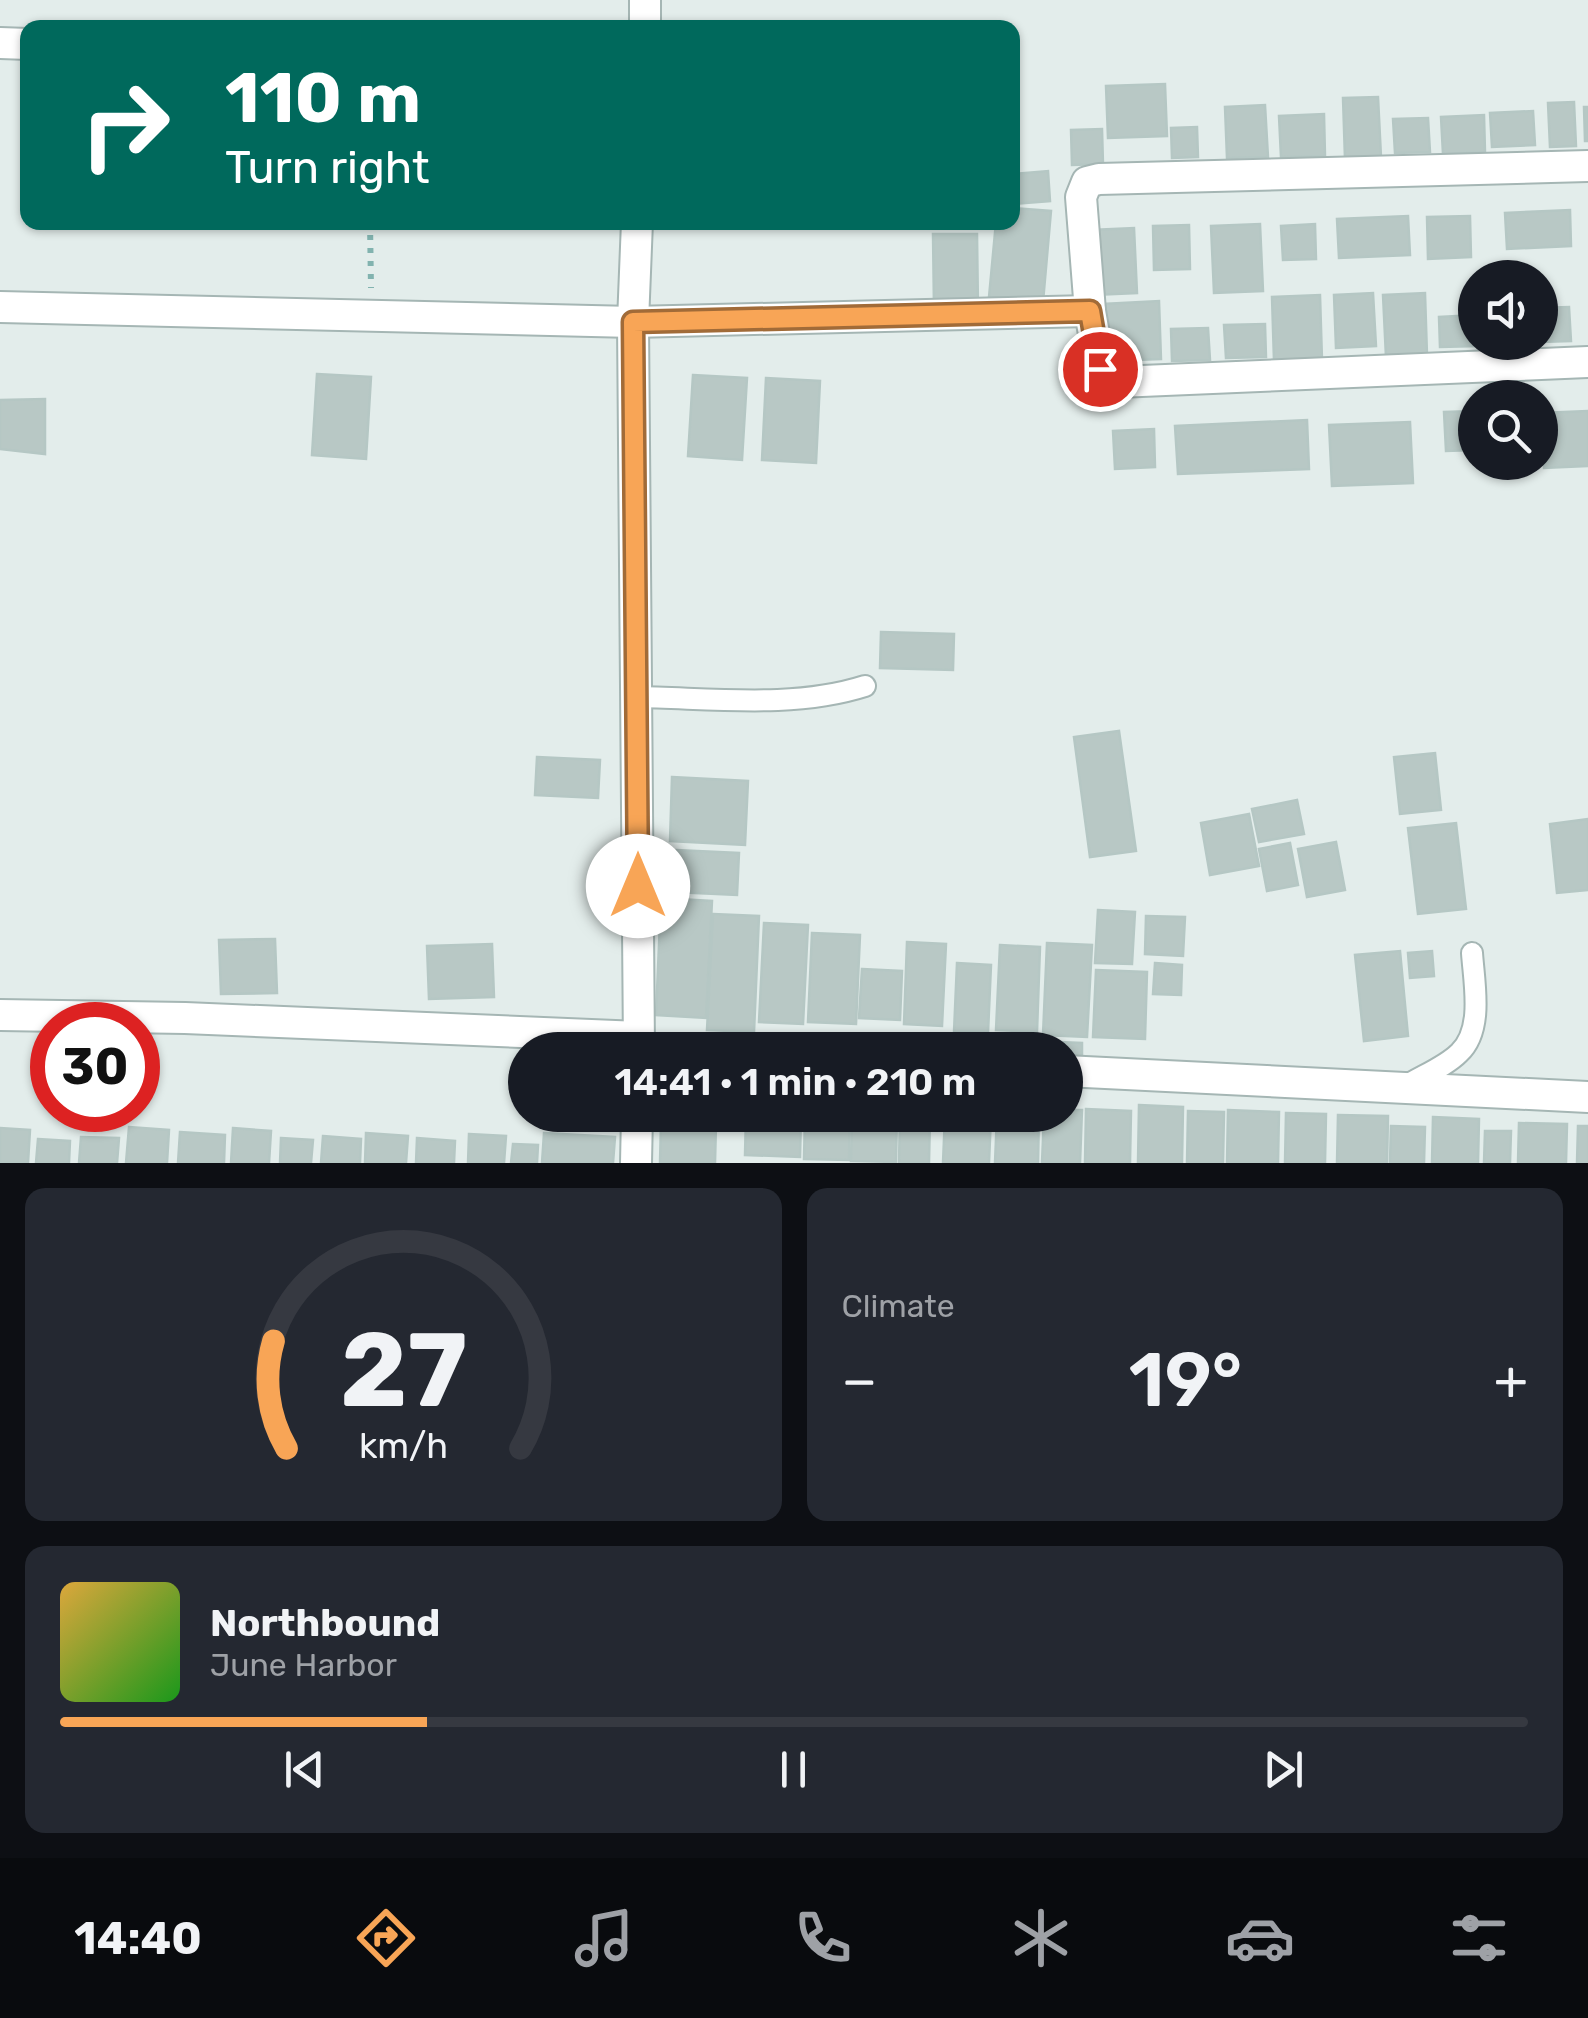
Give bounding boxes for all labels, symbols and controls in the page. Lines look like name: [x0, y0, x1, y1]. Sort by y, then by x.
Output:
text: 110 m: [225, 57, 421, 140]
icon: right: [60, 60, 190, 190]
text: Turn right: [225, 141, 429, 194]
map controls: [1458, 260, 1558, 480]
button: sound: [1458, 260, 1558, 360]
pin: [1058, 327, 1143, 412]
icon: arrive: [1073, 342, 1128, 397]
button: search: [1458, 380, 1558, 480]
position arrow: [586, 834, 690, 938]
speed limit sign: 30: [30, 1002, 160, 1132]
text: 14:41 · 1 min · 210 m: [615, 1059, 976, 1105]
text: Climate: [842, 1287, 955, 1325]
text: 27: [340, 1309, 467, 1432]
text: 19°: [1129, 1336, 1242, 1425]
text: −: [842, 1348, 877, 1413]
text: +: [1494, 1348, 1528, 1413]
text: km/h: [359, 1425, 448, 1467]
text: Northbound: [210, 1600, 440, 1646]
text: June Harbor: [210, 1646, 397, 1684]
icon: previous: [277, 1742, 332, 1797]
icon: pause: [766, 1742, 821, 1797]
icon: next: [1256, 1742, 1311, 1797]
icon: directions: [351, 1903, 421, 1973]
icon: music: [569, 1903, 639, 1973]
icon: phone: [788, 1903, 858, 1973]
icon: climate: [1006, 1903, 1076, 1973]
icon: car: [1225, 1903, 1295, 1973]
icon: filters: [1444, 1903, 1514, 1973]
text: 14:40: [74, 1912, 202, 1965]

